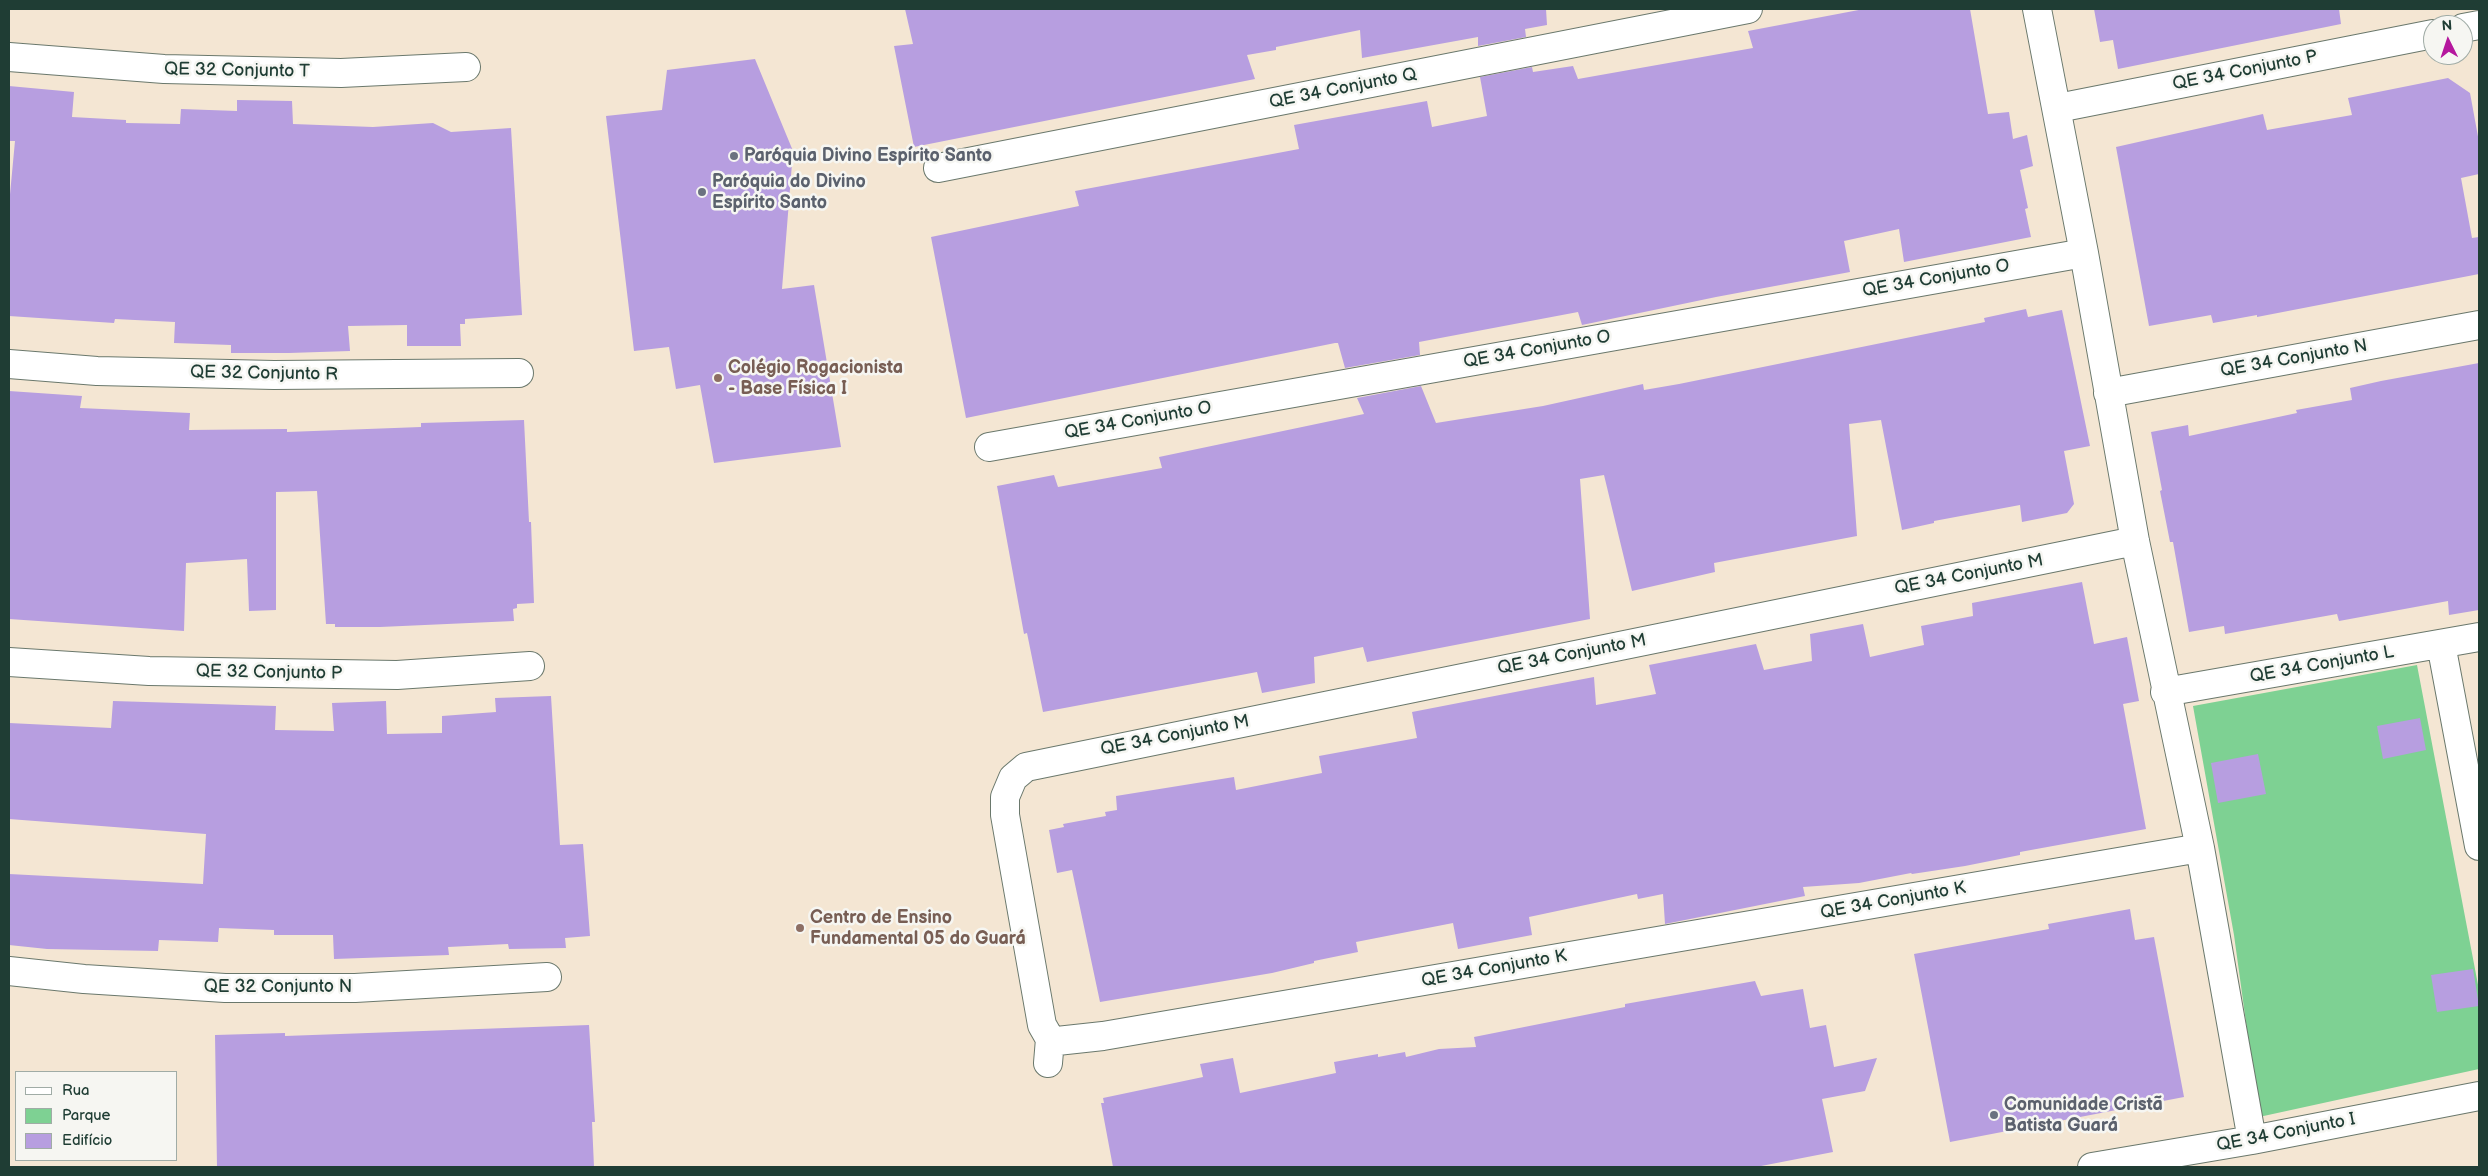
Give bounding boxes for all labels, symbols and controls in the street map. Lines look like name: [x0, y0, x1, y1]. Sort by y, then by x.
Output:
north arrow: [2423, 15, 2473, 65]
text: N: [2441, 17, 2453, 34]
street label: QE 34 Conjunto P: [2171, 46, 2319, 96]
street label: QE 32 Conjunto T: [164, 59, 310, 83]
street label: QE 34 Conjunto Q: [1268, 64, 1418, 114]
place label: Paróquia Divino Espírito Santo: [744, 145, 992, 167]
marker: Paróquia Divino Espírito Santo: [728, 150, 740, 162]
place label: Paróquia do Divino Espírito Santo: [712, 171, 866, 213]
marker: Paróquia do Divino Espírito Santo: [696, 186, 708, 198]
street label: QE 34 Conjunto O: [1861, 255, 2011, 303]
street label: QE 34 Conjunto O: [1462, 326, 1612, 374]
street label: QE 34 Conjunto N: [2219, 335, 2369, 383]
place label: Colégio Rogacionista - Base Física I: [728, 357, 903, 399]
street label: QE 32 Conjunto R: [190, 362, 338, 386]
marker: Colégio Rogacionista - Base Física I: [712, 372, 724, 384]
street label: QE 34 Conjunto O: [1063, 397, 1213, 445]
street label: QE 34 Conjunto M: [1893, 550, 2045, 600]
street label: QE 34 Conjunto M: [1496, 630, 1648, 680]
street label: QE 34 Conjunto L: [2248, 642, 2396, 688]
street label: QE 32 Conjunto P: [196, 661, 342, 685]
street label: QE 34 Conjunto M: [1099, 711, 1251, 761]
street label: QE 34 Conjunto K: [1819, 878, 1967, 924]
place label: Centro de Ensino Fundamental 05 do Guará: [810, 907, 1026, 950]
marker: Centro de Ensino Fundamental 05 do Guará: [794, 922, 806, 934]
street label: QE 34 Conjunto K: [1420, 946, 1568, 992]
street label: QE 32 Conjunto N: [204, 976, 352, 998]
legend: [15, 1071, 178, 1161]
text: Rua: [62, 1081, 90, 1100]
place label: Comunidade Cristã Batista Guará: [2004, 1094, 2163, 1136]
text: Parque: [62, 1106, 110, 1125]
marker: Comunidade Cristã Batista Guará: [1988, 1109, 2000, 1121]
street label: QE 34 Conjunto I: [2215, 1109, 2357, 1157]
text: Edifício: [62, 1131, 112, 1150]

